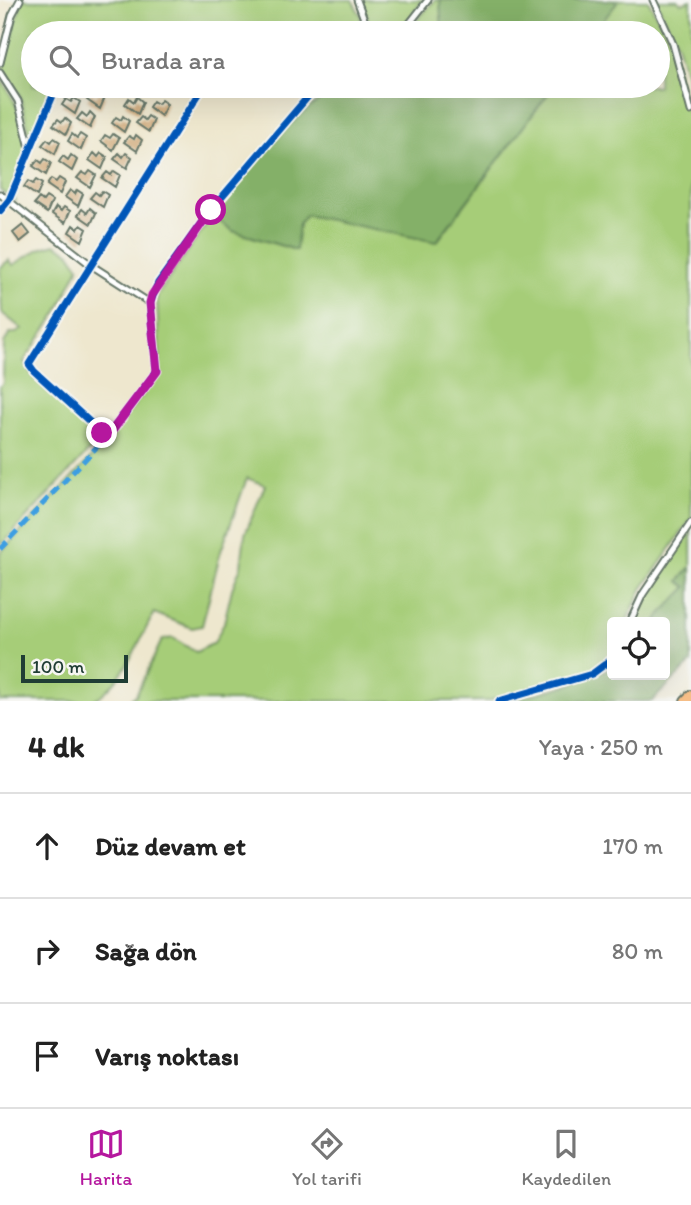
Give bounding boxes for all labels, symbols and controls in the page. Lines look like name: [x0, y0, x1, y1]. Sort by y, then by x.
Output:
search box: [21, 21, 670, 98]
icon: search: [45, 41, 83, 79]
text: Burada ara: [101, 44, 225, 76]
route start: [195, 194, 226, 225]
route end: [86, 417, 117, 448]
map controls: [607, 617, 670, 680]
button: locate: [607, 617, 670, 680]
scale bar: [21, 652, 128, 684]
text: 100 m: [32, 655, 84, 678]
text: 4 dk: [28, 728, 85, 765]
text: Yaya · 250 m: [539, 733, 663, 761]
icon: ahead: [28, 827, 66, 865]
text: Düz devam et: [95, 830, 246, 862]
text: 170 m: [602, 832, 663, 860]
icon: right: [28, 932, 66, 970]
text: Sağa dön: [95, 935, 197, 967]
text: 80 m: [612, 937, 663, 965]
icon: arrive: [28, 1037, 66, 1075]
text: Varış noktası: [95, 1040, 239, 1072]
tab: Harita: [80, 1125, 132, 1190]
tab: Yol tarifi: [292, 1125, 362, 1190]
tab: Kaydedilen: [521, 1125, 611, 1190]

